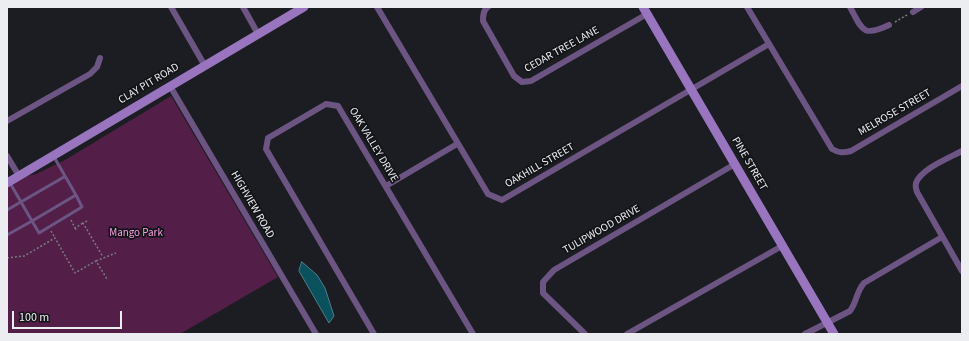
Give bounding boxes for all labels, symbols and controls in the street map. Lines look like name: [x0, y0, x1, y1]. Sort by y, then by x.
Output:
street label: CEDAR TREE LANE: [522, 24, 602, 76]
street label: CLAY PIT ROAD: [116, 61, 182, 107]
street label: MELROSE STREET: [856, 87, 934, 139]
street label: OAK VALLEY DRIVE: [346, 105, 400, 185]
street label: PINE STREET: [728, 135, 770, 193]
street label: OAKHILL STREET: [503, 141, 577, 191]
street label: HIGHVIEW ROAD: [227, 169, 277, 241]
street label: TULIPWOOD DRIVE: [561, 203, 643, 257]
park label: Mango Park: [109, 227, 163, 241]
scale bar: [14, 303, 124, 329]
text: 100 m: [19, 309, 49, 326]

